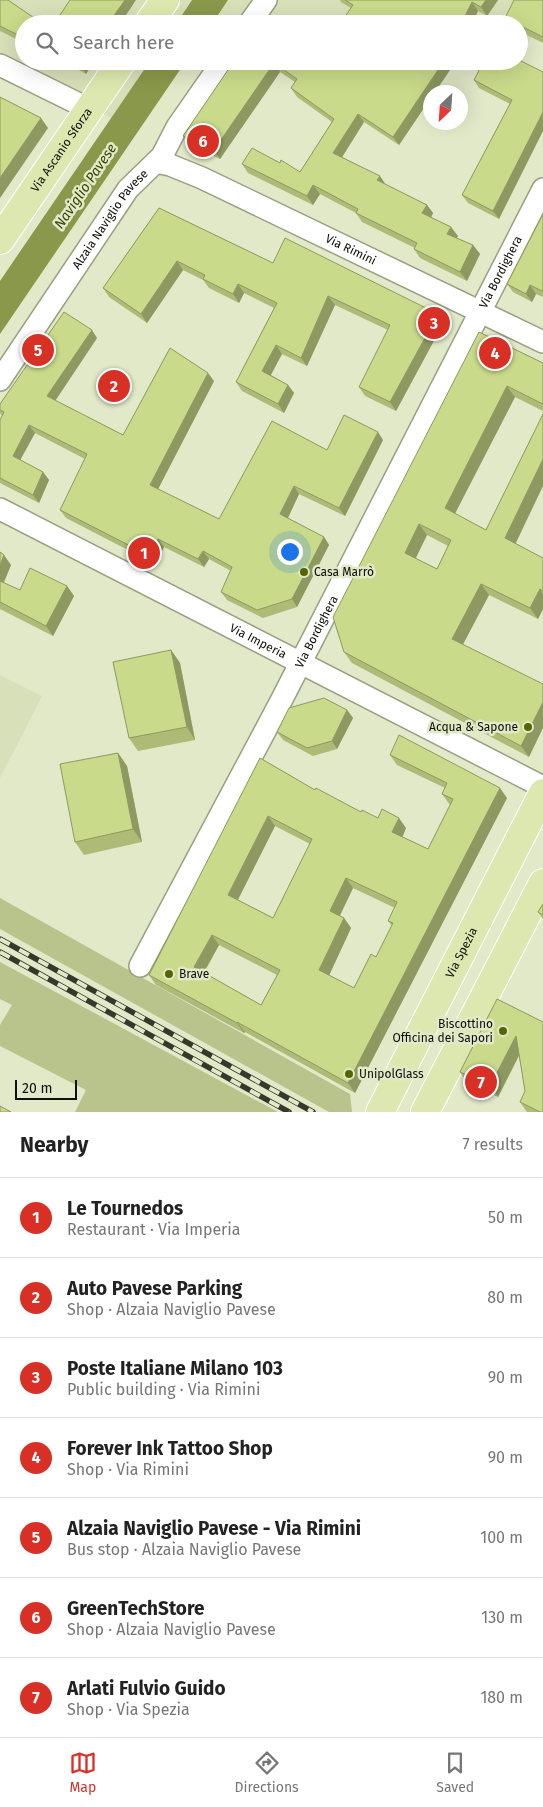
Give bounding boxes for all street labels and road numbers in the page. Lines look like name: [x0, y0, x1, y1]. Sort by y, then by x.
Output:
street label: Via Ascanio Sforza: [28, 105, 95, 195]
street label: Alzaia Naviglio Pavese: [69, 167, 151, 272]
street label: Via Rimini: [323, 231, 378, 268]
street label: Via Bordighera: [476, 233, 525, 311]
street label: Via Bordighera: [292, 593, 341, 670]
street label: Via Imperia: [227, 621, 289, 661]
street label: Via Spezia: [443, 925, 480, 980]

